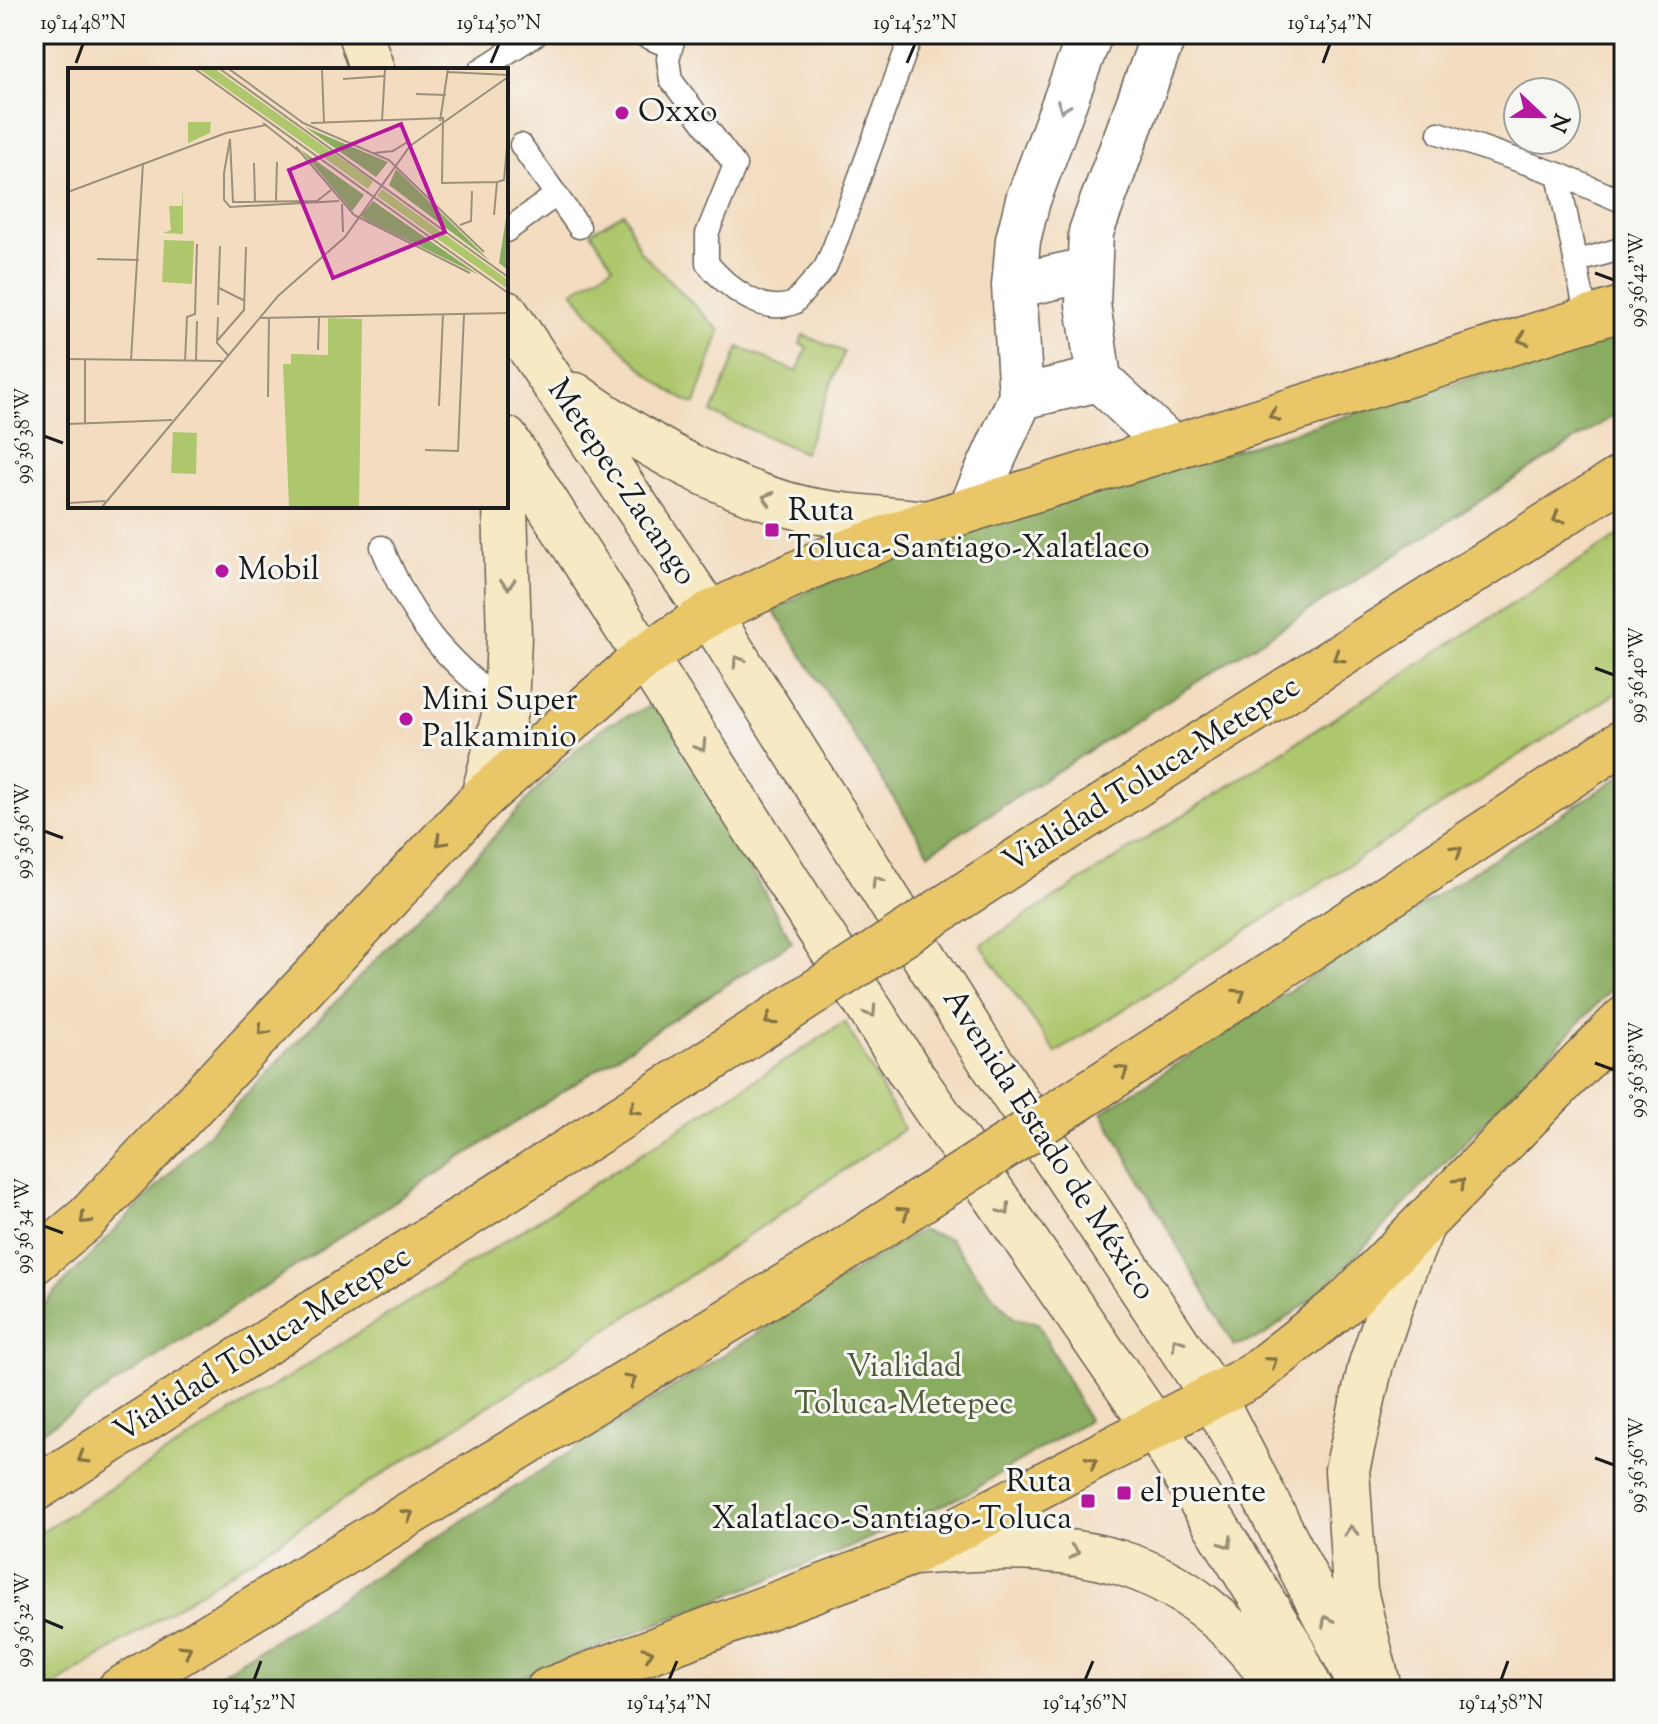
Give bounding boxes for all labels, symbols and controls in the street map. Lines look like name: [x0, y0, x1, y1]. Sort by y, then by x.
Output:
text: 19°14'48"N: [40, 10, 126, 39]
text: 19°14'50"N: [457, 10, 541, 39]
text: 19°14'52"N: [873, 10, 957, 39]
text: 19°14'54"N: [1288, 10, 1372, 39]
inset map: [68, 68, 508, 508]
north arrow: [1502, 76, 1582, 156]
place label: Oxxo: [638, 90, 717, 136]
one-way arrow: [1056, 99, 1073, 113]
marker: Oxxo: [613, 104, 631, 122]
text: N: [1539, 108, 1576, 137]
text: 99°36'42"W: [1624, 232, 1653, 328]
one-way arrow: [1516, 329, 1530, 345]
street label: Metepec-Zacango: [535, 371, 707, 595]
text: 99°36'38"W: [10, 388, 39, 484]
one-way arrow: [1268, 406, 1282, 422]
place label: Ruta Toluca-Santiago-Xalatlaco: [788, 489, 1150, 572]
one-way arrow: [761, 491, 775, 507]
one-way arrow: [1552, 508, 1567, 523]
marker: Ruta Toluca-Santiago-Xalatlaco: [763, 521, 781, 539]
place label: Mobil: [238, 548, 320, 594]
marker: Mobil: [213, 562, 231, 580]
one-way arrow: [500, 578, 517, 591]
text: 99°36'40"W: [1624, 627, 1653, 723]
one-way arrow: [1333, 647, 1347, 662]
one-way arrow: [733, 655, 748, 670]
street label: Vialidad Toluca-Metepec: [995, 665, 1309, 885]
place label: Mini Super Palkaminio: [422, 678, 578, 761]
marker: Mini Super Palkaminio: [397, 710, 415, 728]
one-way arrow: [692, 737, 707, 752]
text: 99°36'36"W: [10, 783, 39, 879]
one-way arrow: [436, 832, 451, 846]
one-way arrow: [1448, 846, 1463, 861]
one-way arrow: [871, 875, 886, 890]
street label: Avenida Estado de México: [930, 980, 1166, 1310]
one-way arrow: [1231, 989, 1246, 1004]
one-way arrow: [862, 1003, 877, 1018]
one-way arrow: [765, 1011, 779, 1026]
one-way arrow: [258, 1021, 273, 1035]
text: 99°36'38"W: [1624, 1022, 1653, 1118]
one-way arrow: [1114, 1066, 1128, 1081]
one-way arrow: [628, 1100, 643, 1115]
text: 99°36'34"W: [10, 1178, 39, 1274]
one-way arrow: [1451, 1178, 1465, 1192]
one-way arrow: [995, 1202, 1010, 1216]
one-way arrow: [895, 1206, 910, 1221]
one-way arrow: [80, 1210, 94, 1225]
street label: Vialidad Toluca-Metepec: [106, 1235, 420, 1455]
one-way arrow: [1172, 1337, 1187, 1352]
park label: Vialidad Toluca-Metepec: [794, 1345, 1014, 1428]
one-way arrow: [1263, 1357, 1277, 1372]
one-way arrow: [622, 1374, 637, 1390]
text: 99°36'36"W: [1624, 1417, 1653, 1513]
one-way arrow: [78, 1449, 92, 1464]
one-way arrow: [1083, 1456, 1098, 1472]
place label: Ruta Xalatlaco-Santiago-Toluca: [712, 1460, 1072, 1543]
place label: el puente: [1140, 1470, 1266, 1516]
marker: el puente: [1115, 1484, 1133, 1502]
marker: Ruta Xalatlaco-Santiago-Toluca: [1079, 1492, 1097, 1510]
one-way arrow: [400, 1509, 414, 1524]
one-way arrow: [1343, 1524, 1360, 1537]
one-way arrow: [1217, 1534, 1232, 1549]
one-way arrow: [1067, 1543, 1080, 1560]
text: 99°36'32"W: [10, 1572, 39, 1668]
one-way arrow: [1321, 1615, 1336, 1629]
one-way arrow: [177, 1644, 192, 1659]
one-way arrow: [640, 1647, 654, 1663]
text: 19°14'52"N: [212, 1690, 296, 1719]
text: 19°14'54"N: [627, 1690, 711, 1719]
text: 19°14'56"N: [1043, 1690, 1127, 1719]
text: 19°14'58"N: [1459, 1690, 1543, 1719]

